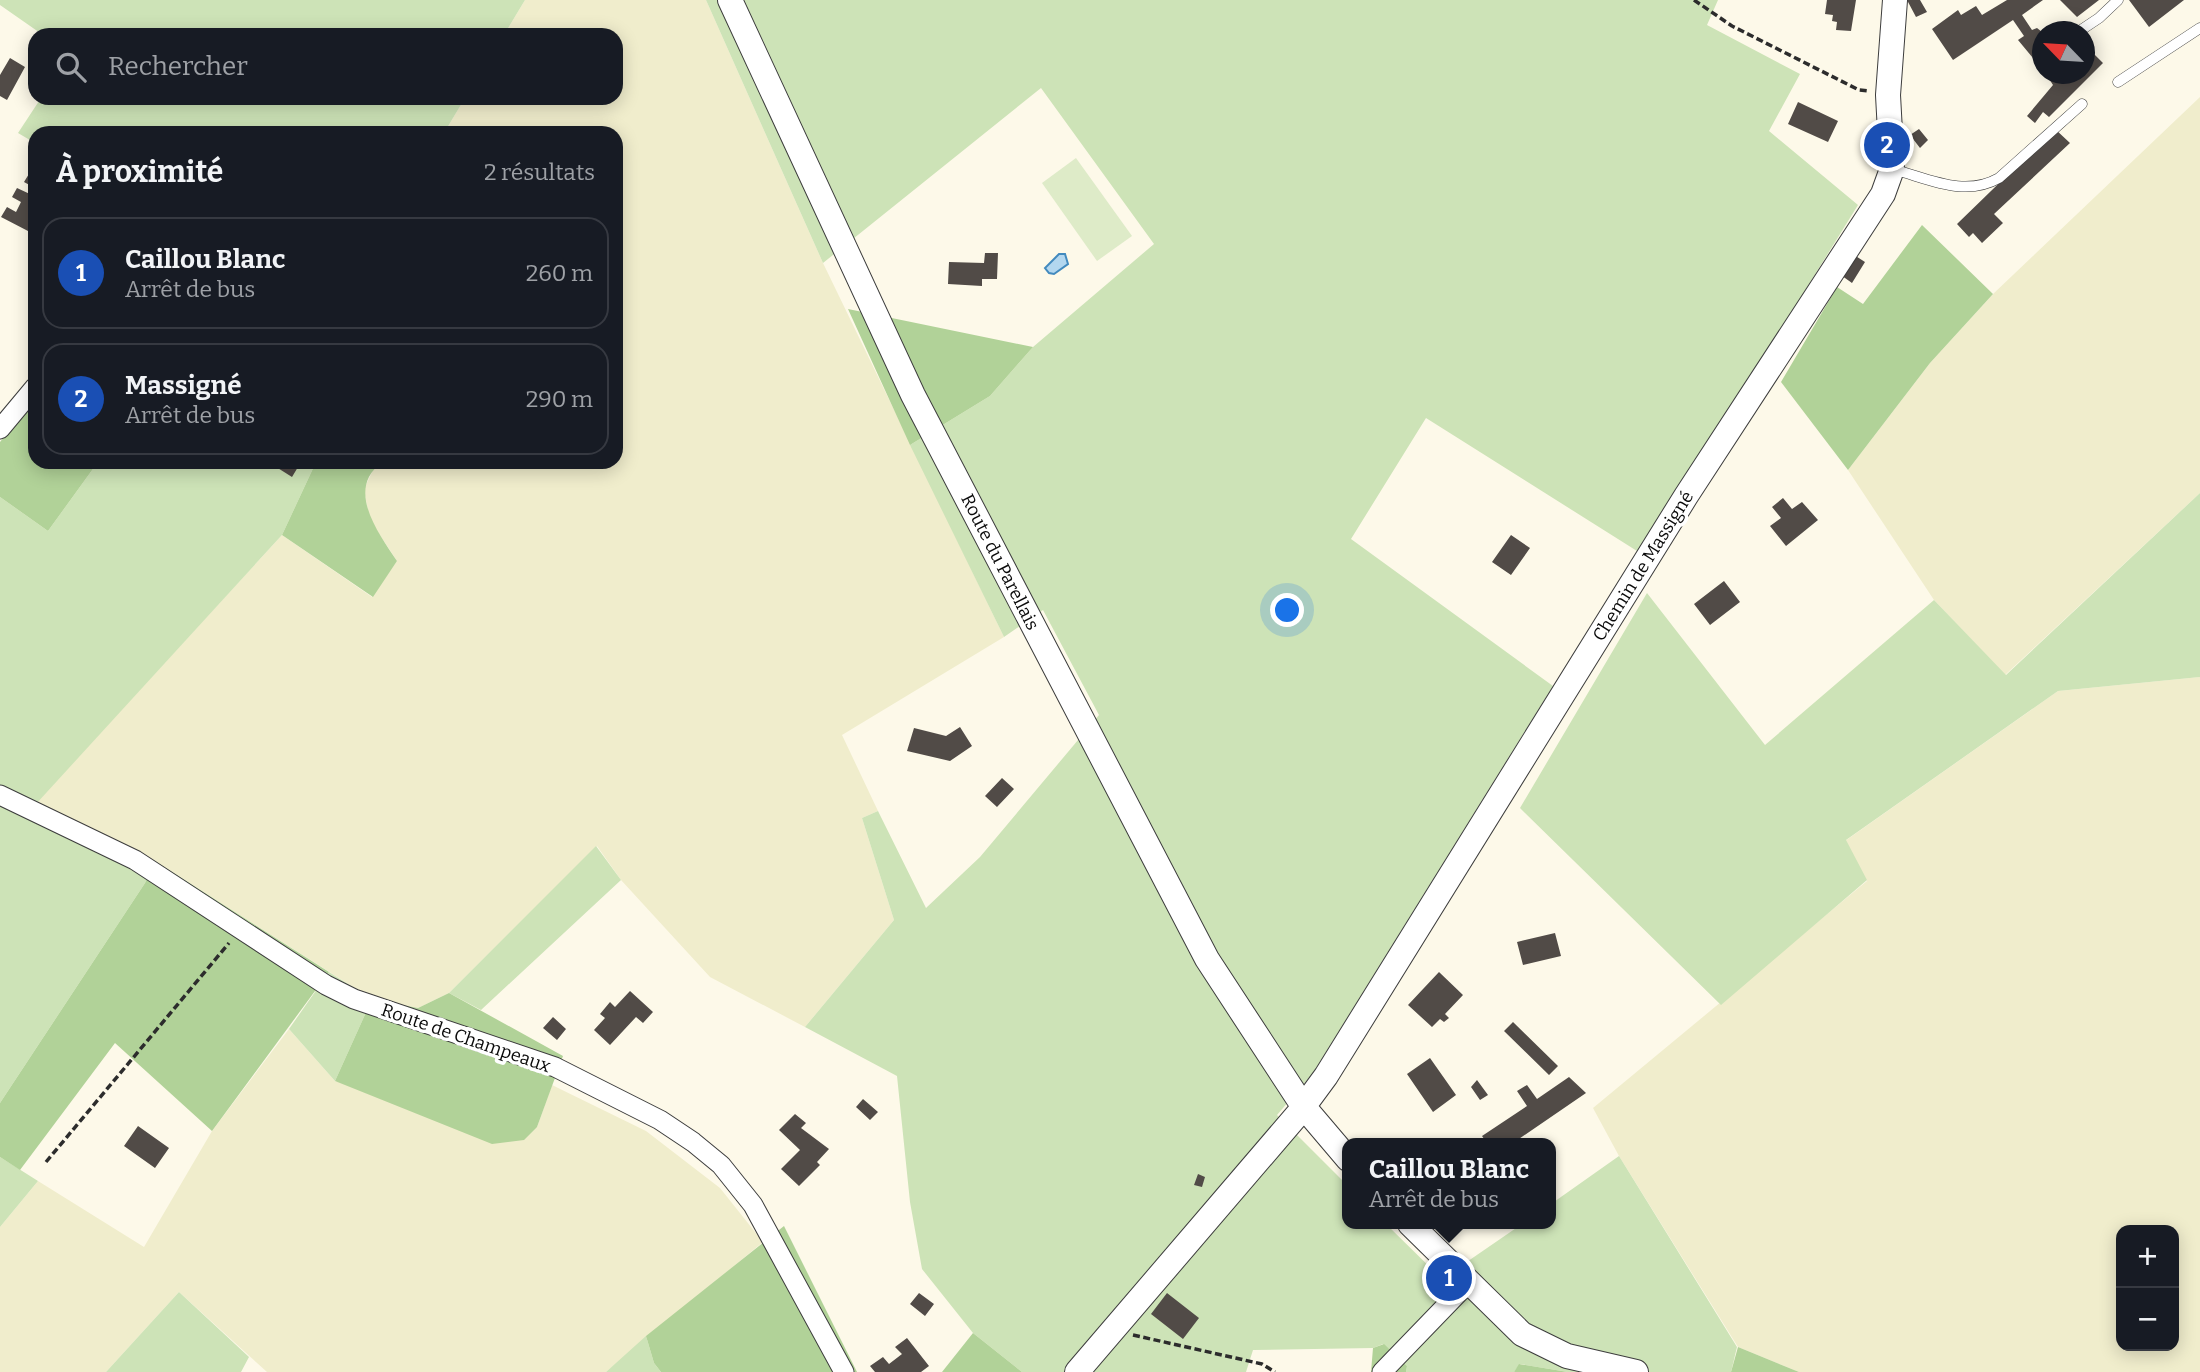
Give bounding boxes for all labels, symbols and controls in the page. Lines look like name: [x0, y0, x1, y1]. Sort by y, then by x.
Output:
north arrow: [2032, 21, 2095, 84]
search box: [28, 28, 623, 105]
icon: search: [52, 48, 90, 86]
text: Rechercher: [108, 51, 248, 82]
pin: 2: [1864, 119, 1910, 171]
text: À proximité: [56, 154, 223, 190]
text: 2 résultats: [484, 158, 595, 186]
text: Caillou Blanc: [125, 244, 285, 275]
text: 1: [76, 259, 86, 287]
text: 260 m: [526, 259, 593, 287]
text: Arrêt de bus: [125, 275, 255, 303]
text: Massigné: [125, 370, 242, 401]
text: 2: [75, 385, 87, 413]
text: 290 m: [526, 385, 593, 413]
text: Arrêt de bus: [125, 401, 255, 429]
street label: Chemin de Massigné: [1588, 487, 1698, 645]
street label: Route du Parellais: [956, 490, 1044, 634]
your location: [1270, 593, 1304, 627]
street label: Route de Champeaux: [378, 999, 554, 1077]
popup: [1342, 1138, 1556, 1229]
text: Caillou Blanc: [1369, 1154, 1529, 1185]
text: Arrêt de bus: [1369, 1185, 1499, 1213]
map controls: [2116, 1225, 2179, 1351]
button: +: [2116, 1225, 2179, 1288]
pin: 1: [1426, 1252, 1472, 1304]
button: −: [2116, 1288, 2179, 1351]

